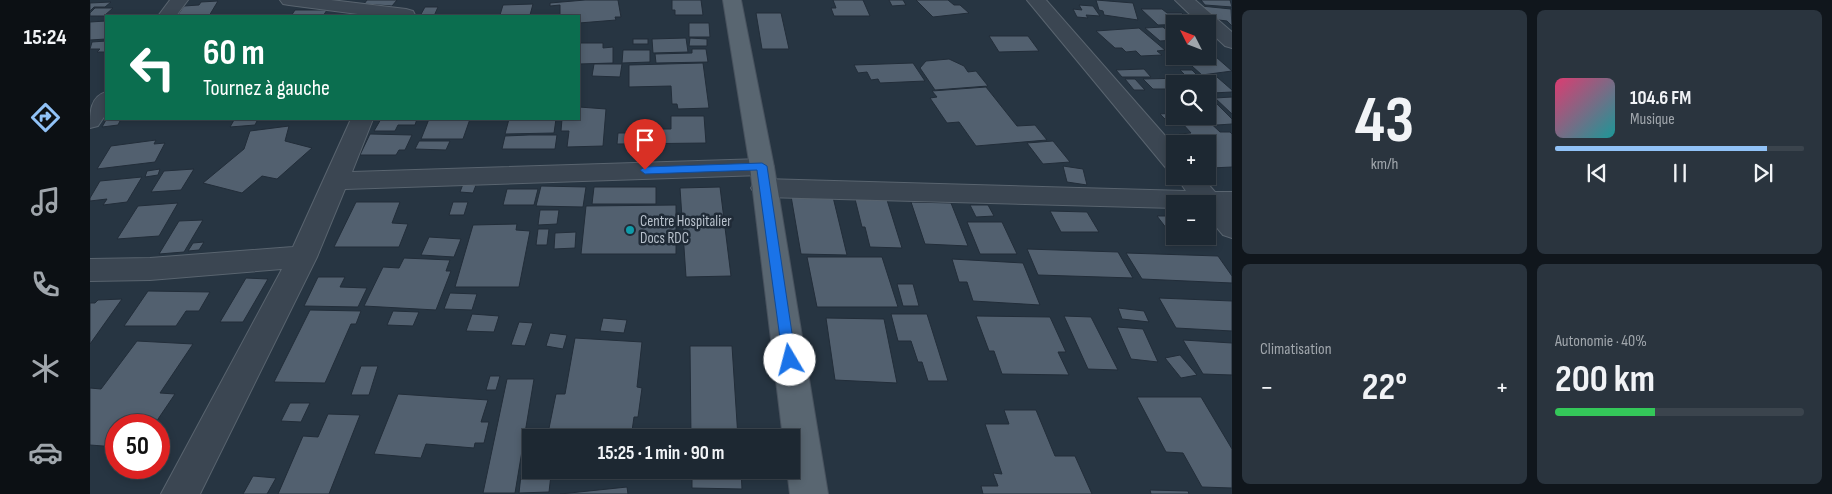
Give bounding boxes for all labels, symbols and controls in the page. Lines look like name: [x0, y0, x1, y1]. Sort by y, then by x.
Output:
north arrow: [1166, 15, 1216, 65]
map controls: [1166, 15, 1216, 245]
text: 15:24: [23, 24, 67, 51]
text: 60 m: [203, 32, 265, 75]
icon: left: [120, 35, 185, 100]
text: Tournez à gauche: [203, 75, 330, 102]
button: search: [1166, 75, 1216, 125]
text: 43: [1355, 83, 1414, 161]
text: 104.6 FM: [1630, 87, 1691, 110]
icon: directions: [28, 100, 63, 135]
text: Musique: [1630, 110, 1675, 129]
pin: [624, 119, 666, 170]
icon: arrive: [631, 126, 659, 154]
button: +: [1166, 135, 1216, 185]
text: km/h: [1371, 155, 1398, 174]
icon: previous: [1583, 159, 1611, 187]
icon: pause: [1666, 159, 1694, 187]
icon: next: [1749, 159, 1777, 187]
icon: music: [28, 184, 63, 219]
button: −: [1166, 195, 1216, 245]
place label: Centre Hospitalier Docs RDC: [640, 212, 732, 248]
marker: Centre Hospitalier Docs RDC: [624, 224, 636, 236]
icon: phone: [28, 267, 63, 302]
text: Autonomie · 40%: [1555, 332, 1647, 351]
position arrow: [763, 333, 815, 385]
text: Climatisation: [1260, 340, 1332, 359]
icon: climate: [28, 351, 63, 386]
text: 200 km: [1555, 357, 1655, 402]
text: 22°: [1362, 365, 1407, 410]
text: −: [1260, 371, 1274, 404]
text: +: [1495, 371, 1509, 404]
speed limit sign: 50: [105, 414, 170, 479]
icon: car: [28, 435, 63, 470]
text: 15:25 · 1 min · 90 m: [598, 442, 724, 465]

